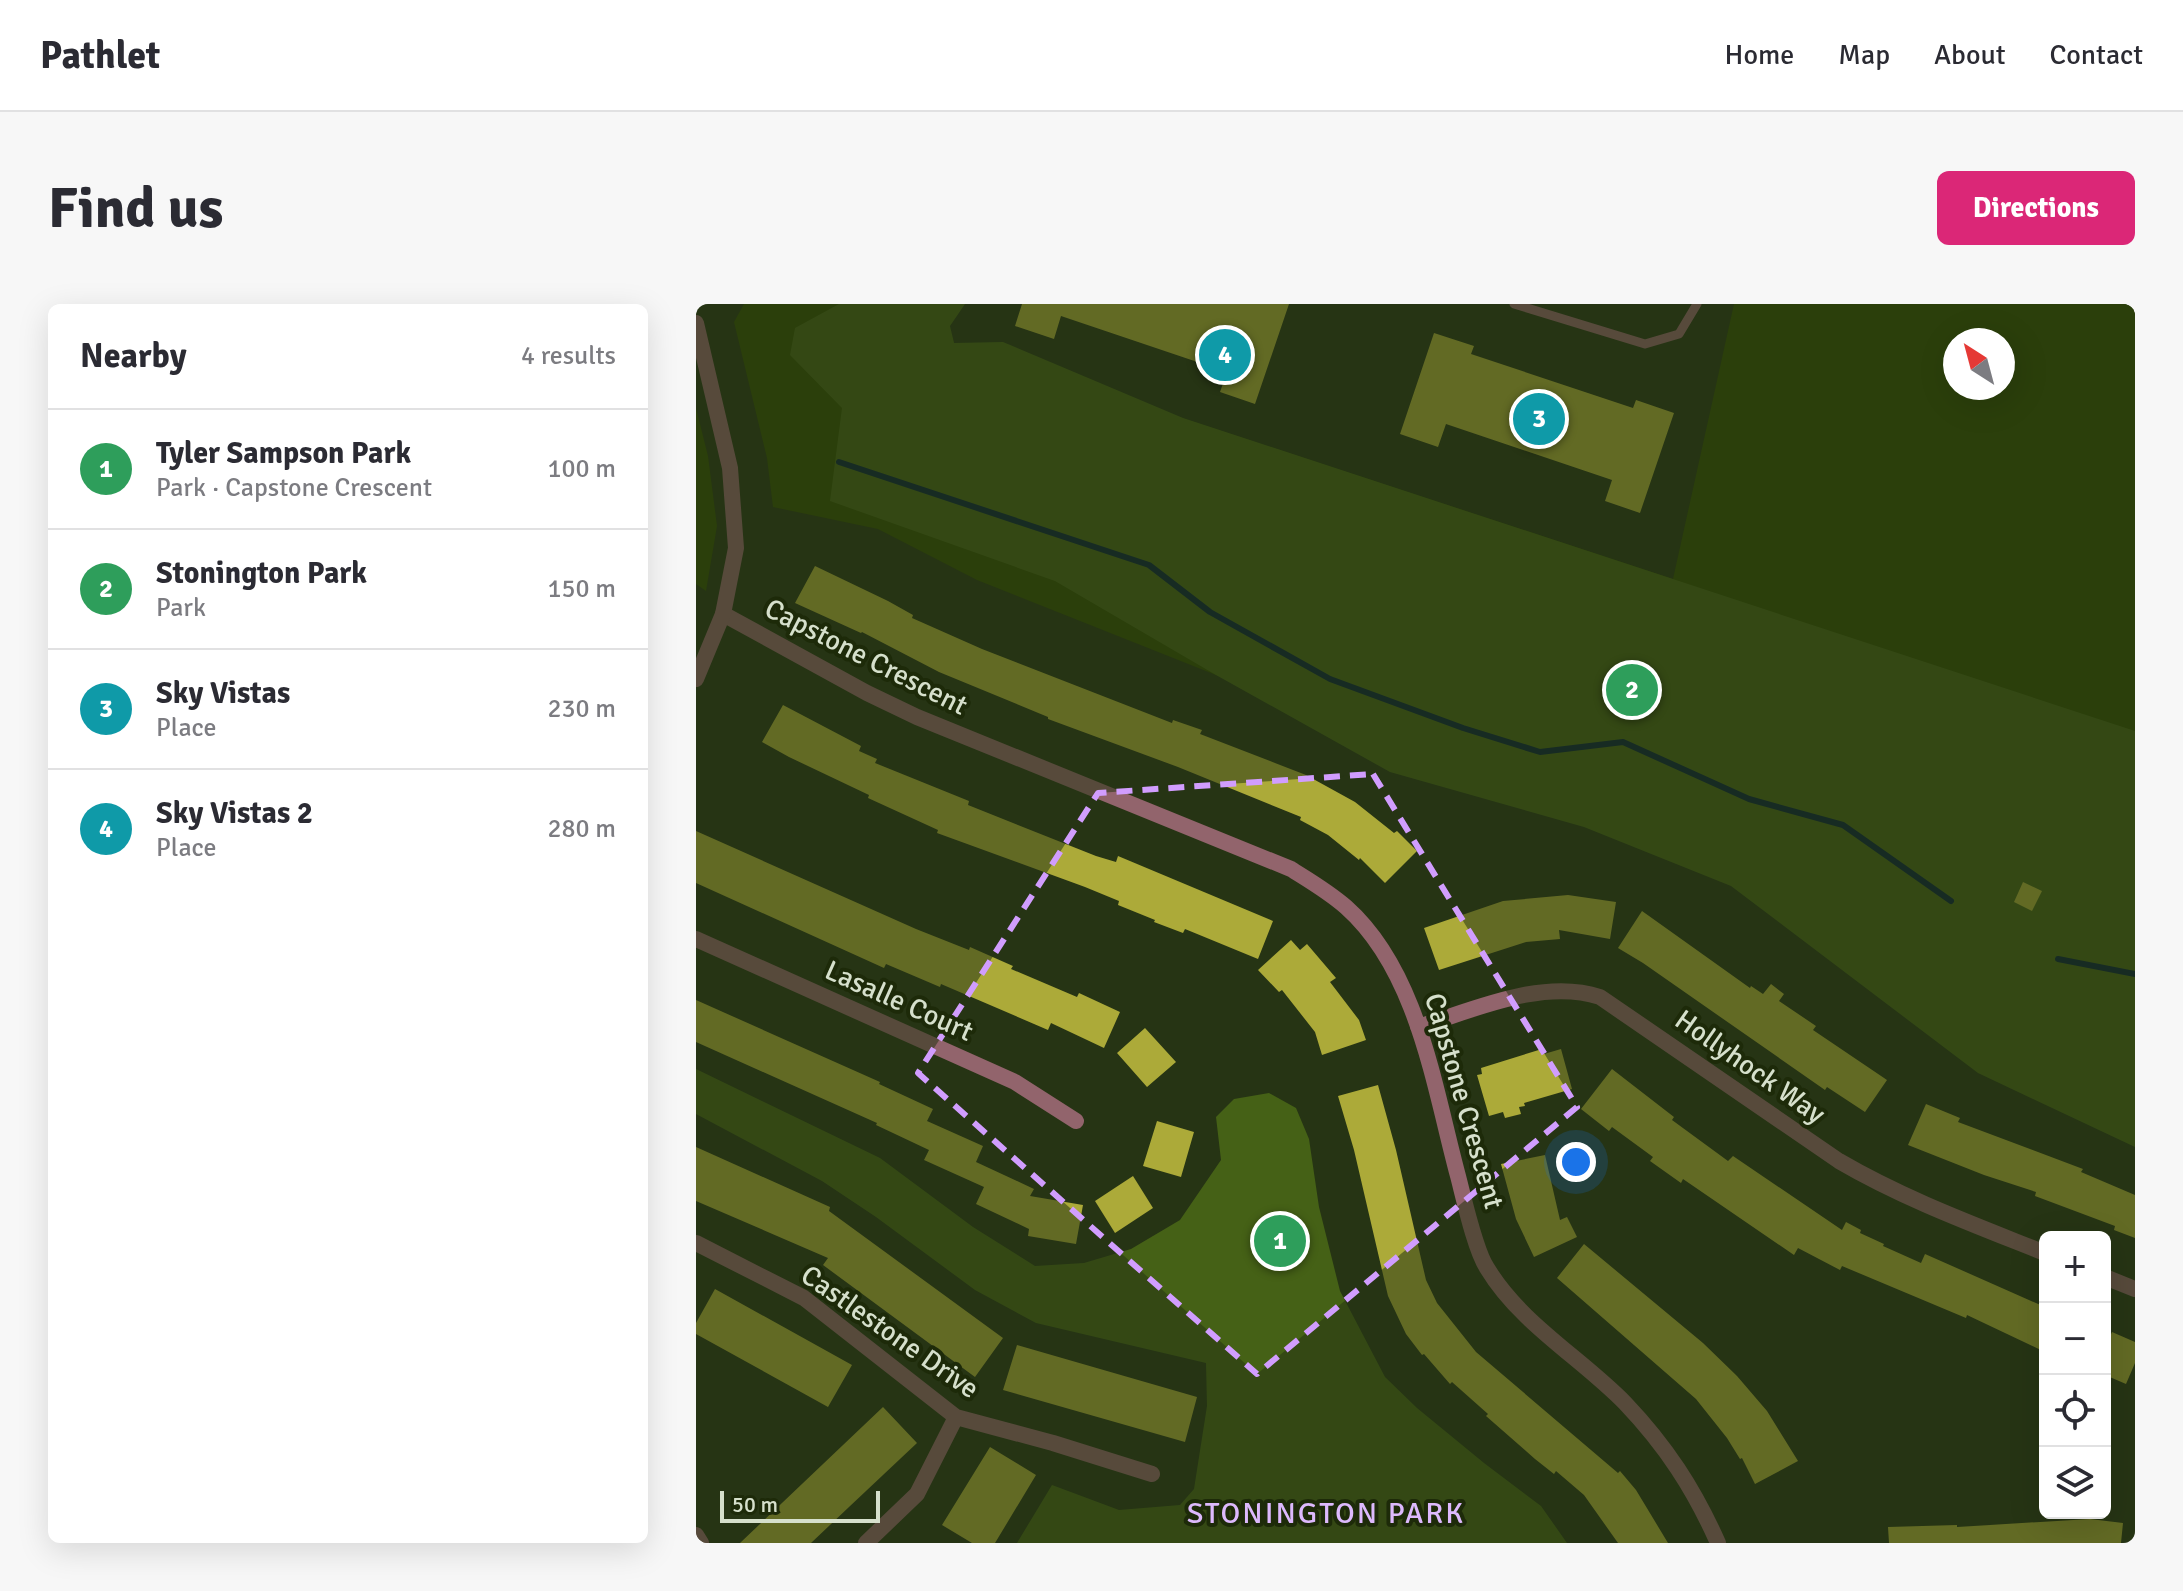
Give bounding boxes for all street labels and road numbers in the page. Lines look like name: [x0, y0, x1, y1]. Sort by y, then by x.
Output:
street label: Capstone Crescent: [759, 591, 973, 723]
street label: Lasalle Court: [820, 953, 978, 1049]
street label: Capstone Crescent: [1417, 989, 1511, 1213]
street label: Hollyhock Way: [1668, 1003, 1832, 1131]
street label: Castlestone Drive: [795, 1258, 985, 1406]

